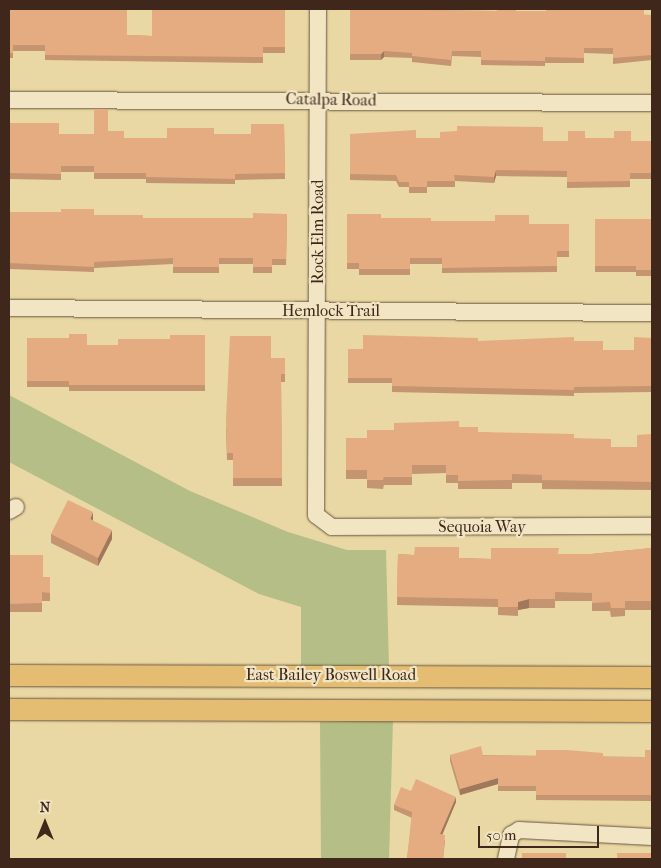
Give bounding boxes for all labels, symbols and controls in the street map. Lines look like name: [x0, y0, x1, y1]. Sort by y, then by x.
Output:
street label: Catalpa Road: [285, 90, 377, 110]
street label: Rock Elm Road: [308, 180, 328, 284]
street label: Hemlock Trail: [282, 301, 380, 321]
street label: Sequoia Way: [438, 517, 526, 537]
street label: East Bailey Boswell Road: [246, 665, 416, 685]
north arrow: [20, 798, 70, 848]
text: N: [40, 799, 50, 816]
scale bar: [481, 816, 602, 848]
text: 50 m: [486, 826, 516, 844]

